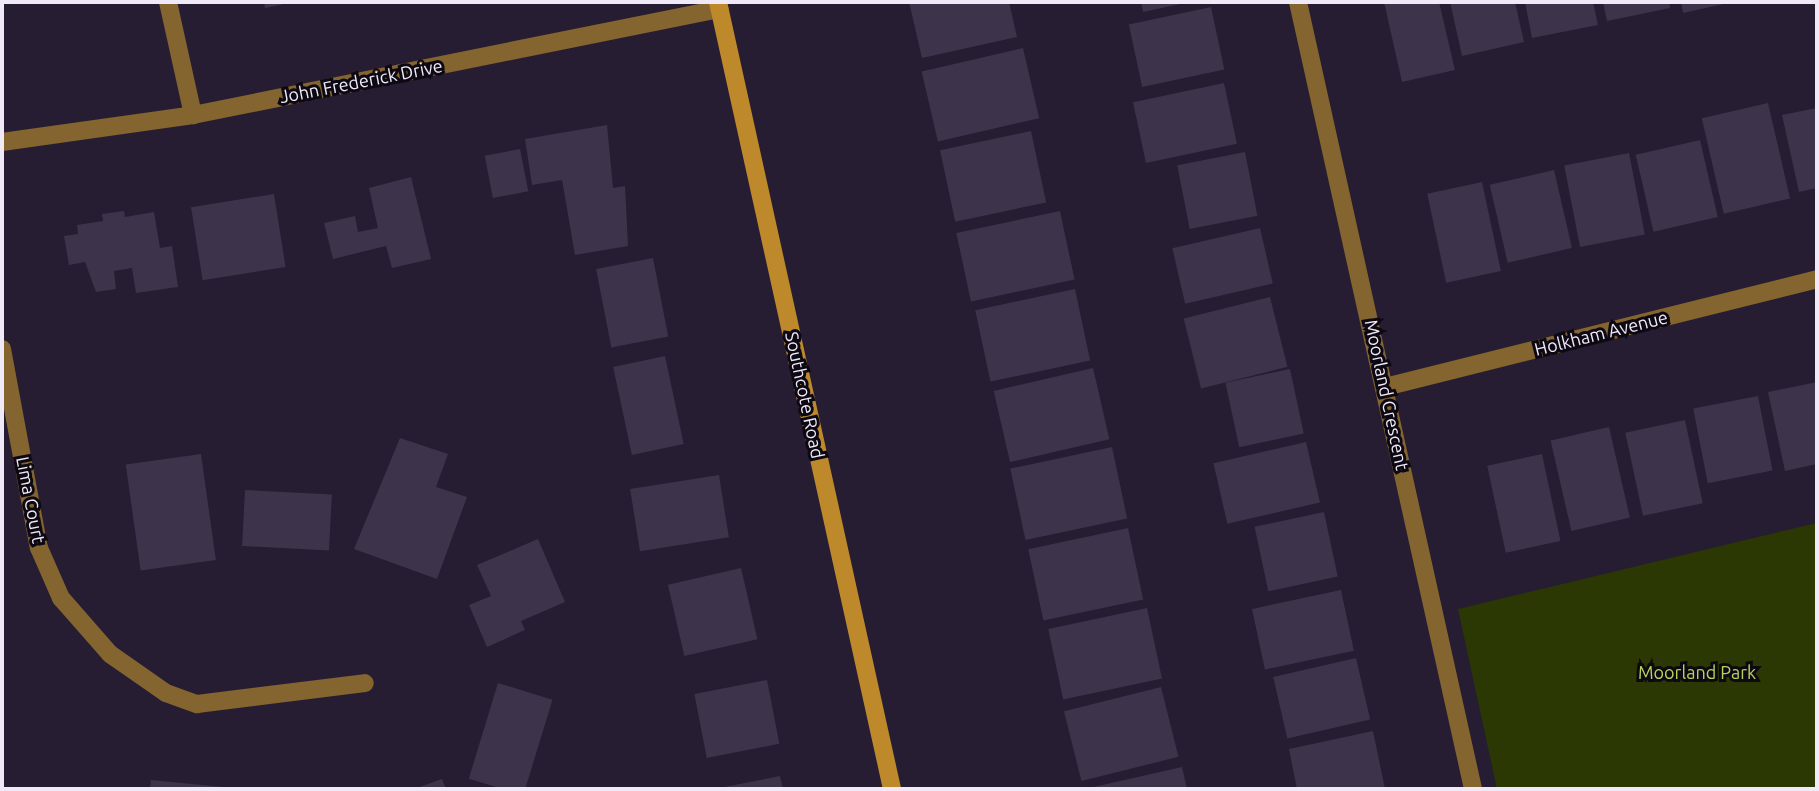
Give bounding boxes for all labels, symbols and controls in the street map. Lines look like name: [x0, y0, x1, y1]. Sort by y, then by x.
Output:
street label: John Frederick Drive: [278, 55, 444, 107]
street label: Holkham Avenue: [1532, 306, 1670, 360]
street label: Moorland Crescent: [1360, 318, 1414, 472]
street label: Southcote Road: [781, 330, 829, 460]
street label: Lima Court: [12, 455, 50, 545]
park label: Moorland Park: [1638, 661, 1756, 683]

